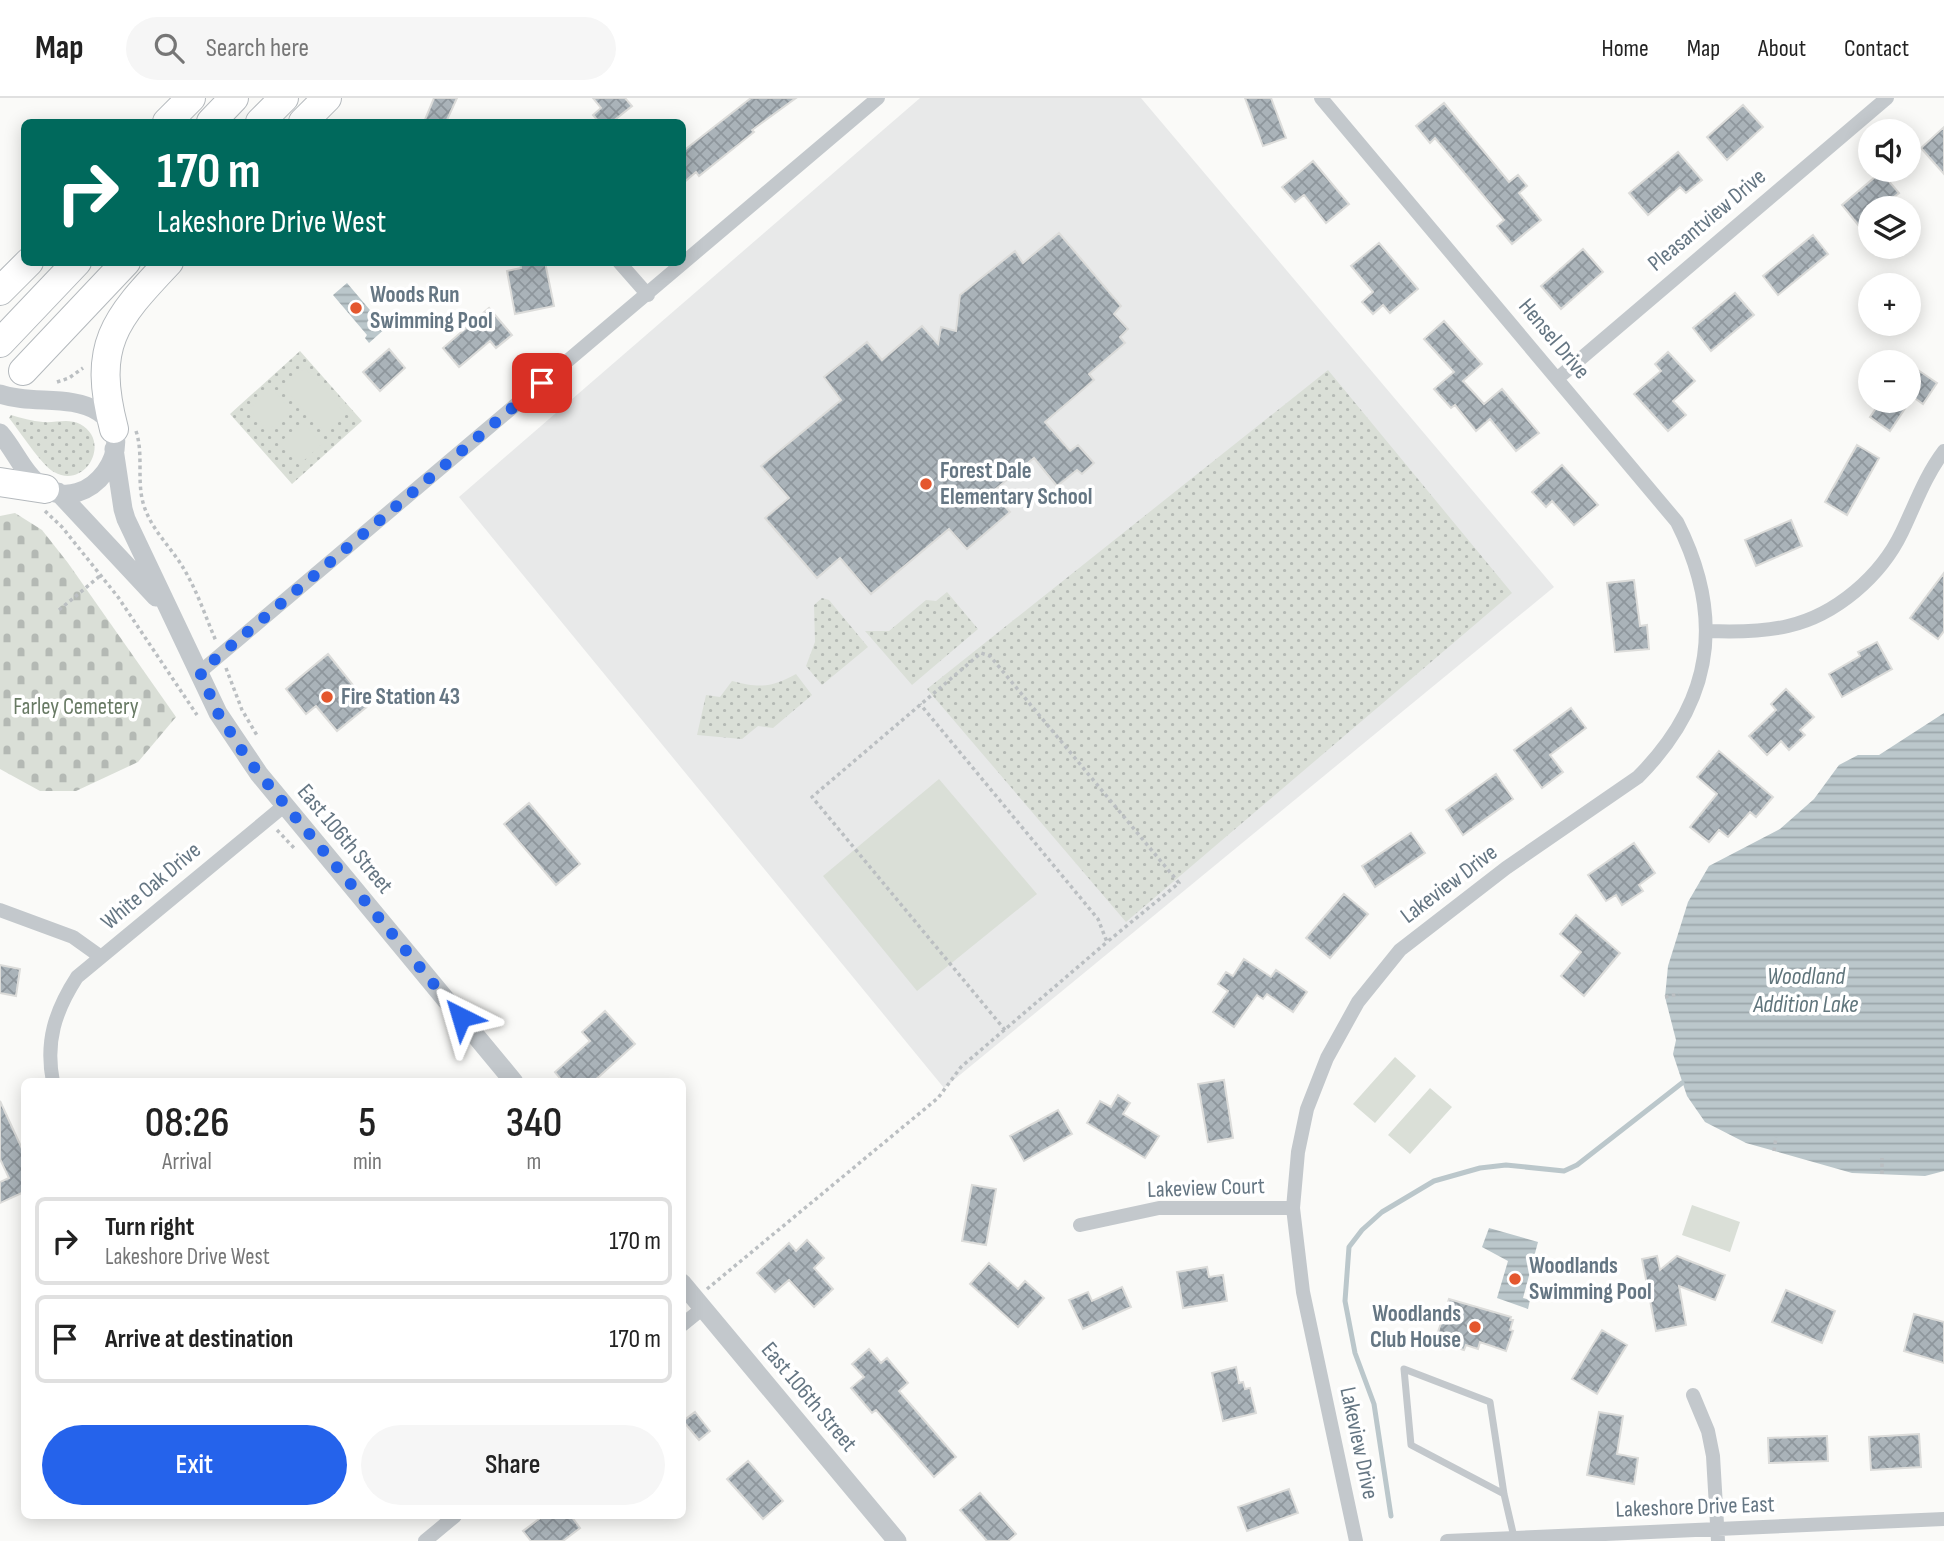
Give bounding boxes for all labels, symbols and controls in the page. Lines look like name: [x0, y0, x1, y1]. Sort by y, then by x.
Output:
search box: [126, 17, 616, 80]
text: Map: [35, 28, 84, 68]
icon: search: [150, 29, 188, 67]
text: Search here: [206, 33, 309, 64]
text: Home: [1601, 34, 1649, 63]
text: Map: [1687, 34, 1720, 63]
text: About: [1758, 34, 1806, 63]
text: Contact: [1844, 34, 1909, 63]
map controls: [1858, 119, 1921, 413]
button: sound: [1858, 119, 1921, 182]
text: 170 m: [157, 143, 261, 202]
icon: right: [42, 147, 133, 238]
street label: Pleasantview Drive: [1642, 163, 1772, 277]
button: layers: [1858, 196, 1921, 259]
text: Lakeshore Drive West: [157, 203, 386, 242]
button: +: [1858, 273, 1921, 336]
place label: Woods Run Swimming Pool: [370, 281, 493, 335]
street label: Hensel Drive: [1512, 293, 1596, 385]
marker: Woods Run Swimming Pool: [348, 300, 364, 316]
button: −: [1858, 350, 1921, 413]
pin: [512, 353, 572, 413]
icon: arrive: [523, 364, 561, 402]
place label: Forest Dale Elementary School: [940, 457, 1092, 511]
marker: Forest Dale Elementary School: [918, 476, 934, 492]
place label: Fire Station 43: [341, 683, 460, 711]
marker: Fire Station 43: [319, 689, 335, 705]
park label: Farley Cemetery: [13, 693, 139, 721]
street label: East 106th Street: [291, 779, 399, 899]
street label: White Oak Drive: [95, 836, 207, 936]
street label: Lakeview Drive: [1395, 839, 1503, 929]
water label: Woodland Addition Lake: [1753, 962, 1858, 1019]
position arrow: [424, 980, 498, 1054]
text: 08:26: [145, 1098, 229, 1149]
text: 5: [359, 1098, 376, 1149]
text: 340: [506, 1098, 562, 1149]
text: Arrival: [162, 1148, 212, 1176]
text: min: [353, 1148, 382, 1176]
text: m: [527, 1148, 541, 1176]
street label: Lakeview Court: [1147, 1172, 1265, 1204]
text: Turn right: [105, 1212, 194, 1243]
icon: right: [46, 1222, 84, 1260]
text: 170 m: [609, 1226, 661, 1257]
text: Lakeshore Drive West: [105, 1243, 270, 1271]
place label: Woodlands Swimming Pool: [1529, 1252, 1652, 1306]
marker: Woodlands Swimming Pool: [1507, 1271, 1523, 1287]
place label: Woodlands Club House: [1370, 1300, 1461, 1354]
marker: Woodlands Club House: [1467, 1319, 1483, 1335]
icon: arrive: [46, 1320, 84, 1358]
text: Arrive at destination: [105, 1324, 293, 1355]
text: 170 m: [609, 1324, 661, 1355]
street label: East 106th Street: [755, 1337, 863, 1457]
street label: Lakeview Drive: [1333, 1384, 1385, 1502]
button: Exit: [42, 1425, 347, 1505]
button: Share: [361, 1425, 665, 1505]
street label: Lakeshore Drive East: [1615, 1490, 1775, 1524]

